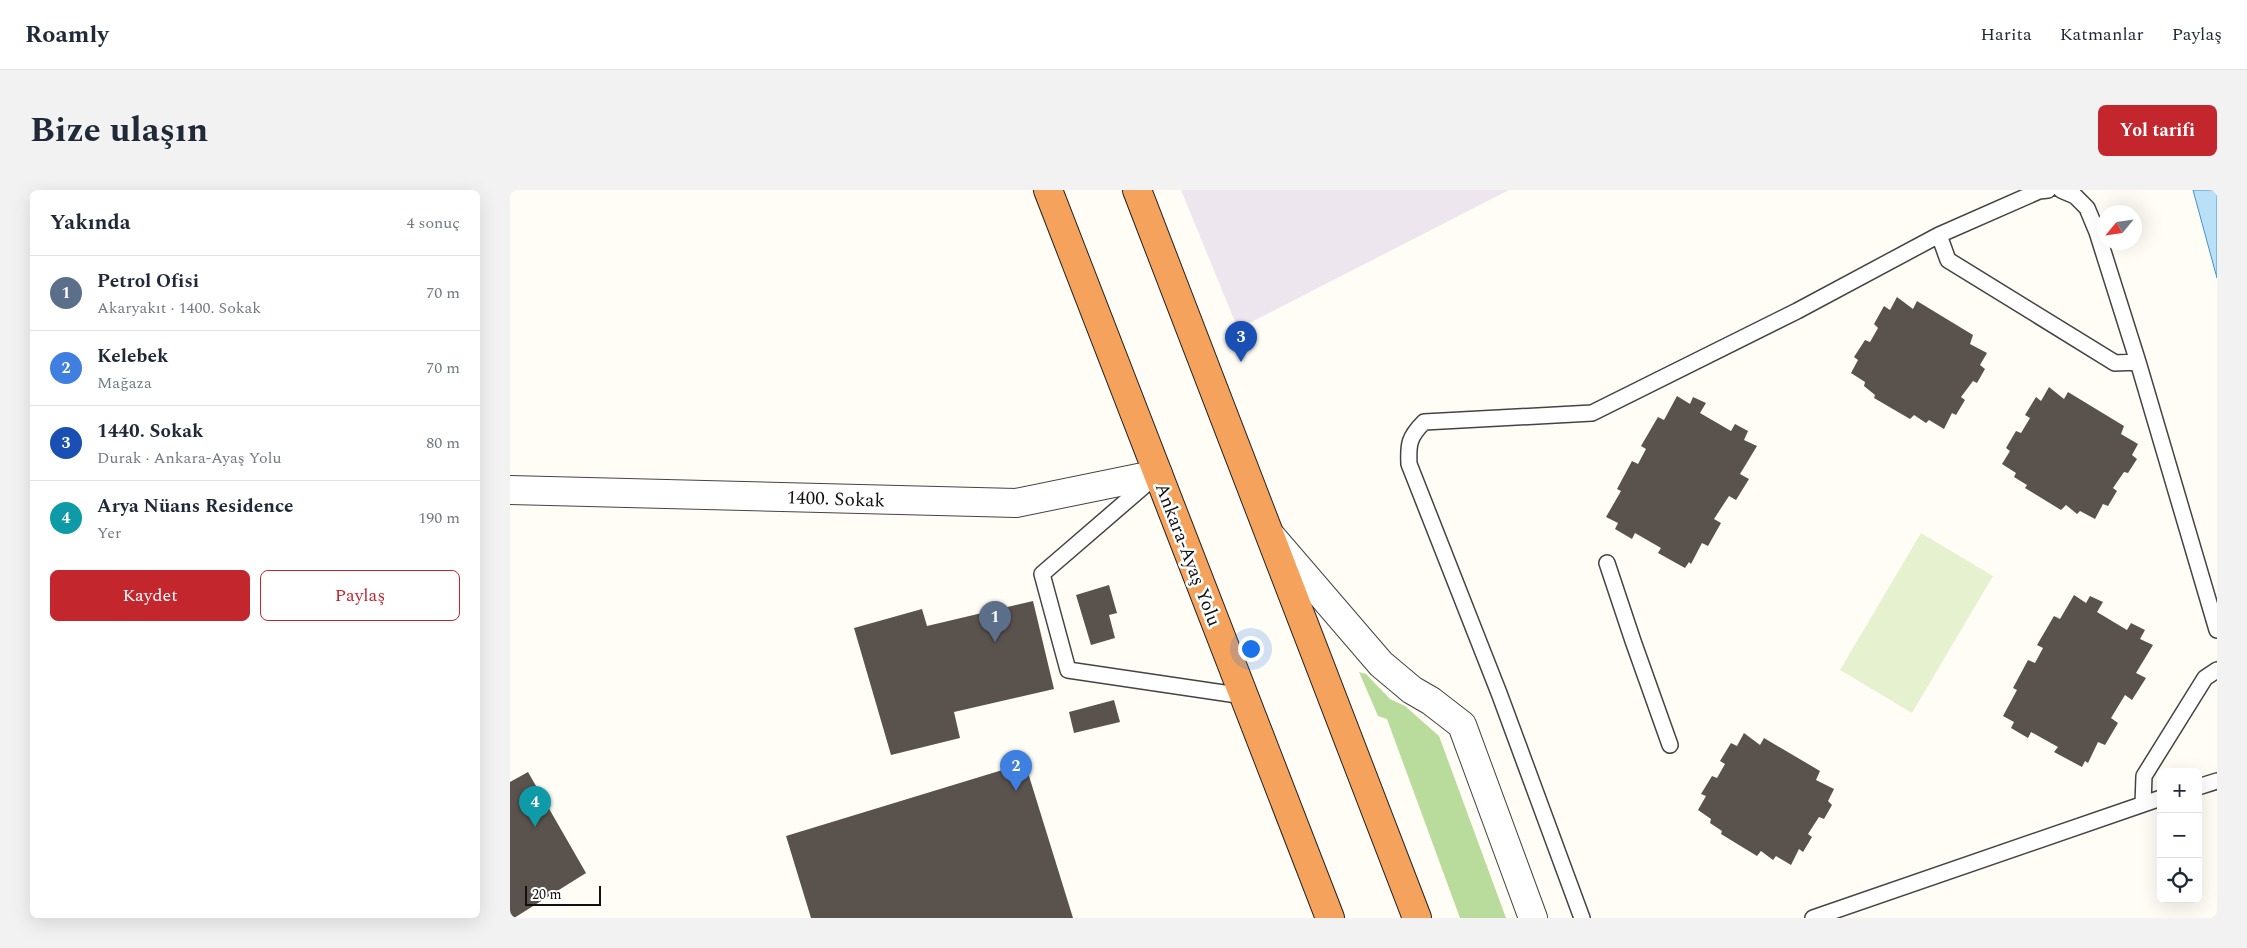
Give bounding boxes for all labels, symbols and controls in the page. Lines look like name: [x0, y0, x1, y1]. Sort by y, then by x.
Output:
text: Roamly: [25, 17, 109, 53]
text: Harita: [1980, 21, 2032, 48]
text: Katmanlar: [2060, 21, 2144, 48]
text: Paylaş: [2172, 21, 2222, 48]
text: Bize ulaşın: [30, 104, 208, 157]
button: Yol tarifi: [2098, 105, 2217, 156]
north arrow: [2097, 205, 2142, 250]
text: Yakında: [50, 207, 131, 239]
text: 4 sonuç: [406, 211, 460, 235]
text: Petrol Ofisi: [97, 267, 199, 296]
text: 1: [62, 281, 70, 305]
text: 70 m: [426, 281, 460, 305]
text: Akaryakıt · 1400. Sokak: [97, 296, 261, 320]
pin: 3: [1225, 321, 1257, 362]
text: Kelebek: [97, 342, 168, 371]
text: 2: [62, 356, 70, 380]
text: 70 m: [426, 356, 460, 380]
text: Mağaza: [97, 371, 152, 395]
text: 1440. Sokak: [97, 417, 204, 446]
text: 3: [62, 431, 70, 455]
text: 80 m: [426, 431, 460, 455]
text: Durak · Ankara-Ayaş Yolu: [97, 446, 281, 470]
street label: Ankara-Ayaş Yolu: [1147, 478, 1228, 631]
street label: 1400. Sokak: [786, 483, 886, 516]
text: Arya Nüans Residence: [97, 492, 293, 521]
text: 4: [62, 506, 70, 530]
text: 190 m: [418, 506, 460, 530]
text: Yer: [97, 521, 121, 545]
button: Kaydet: [50, 570, 250, 621]
button: Paylaş: [260, 570, 460, 621]
pin: 1: [979, 601, 1011, 642]
your location: [1238, 636, 1264, 662]
pin: 2: [1000, 750, 1032, 791]
map controls: [2157, 768, 2202, 903]
button: +: [2157, 768, 2202, 813]
pin: 4: [519, 786, 551, 827]
button: −: [2157, 813, 2202, 858]
button: locate: [2157, 858, 2202, 903]
scale bar: [525, 883, 601, 906]
text: 20 m: [532, 884, 562, 905]

